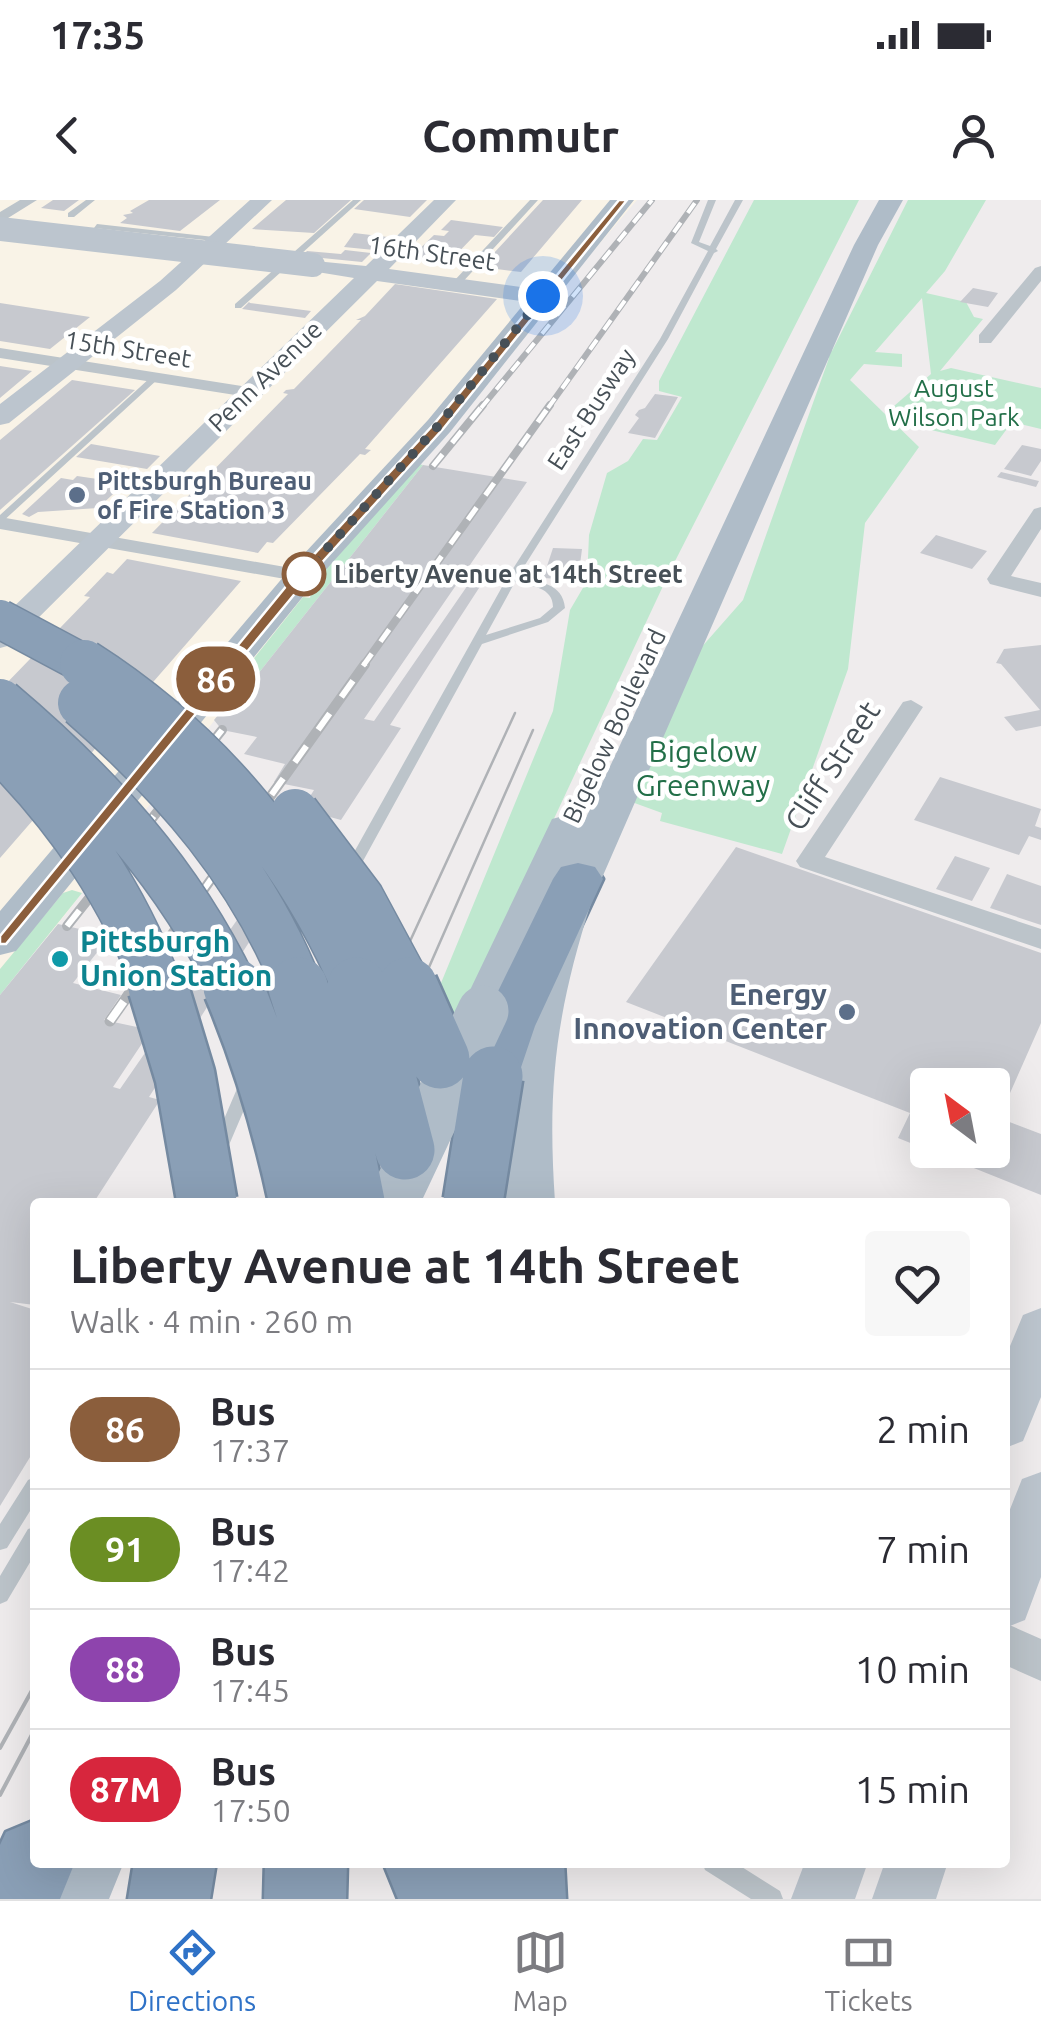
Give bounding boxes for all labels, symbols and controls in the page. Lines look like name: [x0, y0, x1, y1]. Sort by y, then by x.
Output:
text: 17:35: [50, 14, 145, 56]
icon: back: [40, 108, 95, 163]
icon: person: [946, 108, 1001, 163]
text: Commutr: [422, 110, 619, 161]
street label: 16th Street: [367, 230, 497, 276]
your location: [518, 271, 568, 321]
street label: Penn Avenue: [202, 315, 328, 437]
street label: 15th Street: [63, 325, 193, 373]
street label: East Busway: [542, 343, 640, 475]
park label: August Wilson Park: [888, 374, 1020, 431]
place label: Pittsburgh Bureau of Fire Station 3: [97, 467, 312, 524]
marker: Pittsburgh Bureau of Fire Station 3: [66, 484, 88, 506]
marker: Liberty Avenue at 14th Street: [283, 553, 325, 595]
place label: Liberty Avenue at 14th Street: [334, 560, 683, 588]
street label: Bigelow Boulevard: [557, 625, 671, 827]
line badge: 86: [171, 646, 261, 712]
text: 86: [196, 659, 236, 699]
street label: Cliff Street: [778, 694, 887, 836]
park label: Bigelow Greenway: [636, 734, 770, 802]
place label: Pittsburgh Union Station: [80, 924, 272, 992]
marker: Pittsburgh Union Station: [49, 948, 71, 970]
place label: Energy Innovation Center: [573, 977, 828, 1045]
marker: Energy Innovation Center: [836, 1001, 858, 1023]
north arrow: [910, 1068, 1010, 1168]
map controls: [910, 1068, 1010, 1168]
button: heart: [865, 1231, 970, 1336]
text: Liberty Avenue at 14th Street: [70, 1238, 740, 1292]
text: Walk · 4 min · 260 m: [70, 1303, 353, 1339]
text: Bus: [210, 1390, 275, 1432]
text: 2 min: [876, 1408, 970, 1450]
text: 86: [105, 1409, 145, 1449]
text: 17:37: [210, 1432, 290, 1468]
text: Bus: [210, 1510, 275, 1552]
text: 7 min: [876, 1528, 970, 1570]
text: 91: [105, 1529, 145, 1569]
text: 17:42: [210, 1552, 290, 1588]
text: Bus: [210, 1630, 275, 1672]
text: 10 min: [855, 1648, 970, 1690]
text: 88: [105, 1649, 145, 1689]
text: 17:45: [210, 1672, 290, 1708]
text: Bus: [211, 1750, 276, 1792]
text: 15 min: [855, 1768, 970, 1810]
text: 87M: [90, 1769, 161, 1809]
text: 17:50: [211, 1792, 291, 1828]
tab: Directions: [128, 1925, 256, 2016]
tab: Map: [513, 1925, 568, 2016]
tab: Tickets: [824, 1925, 913, 2016]

